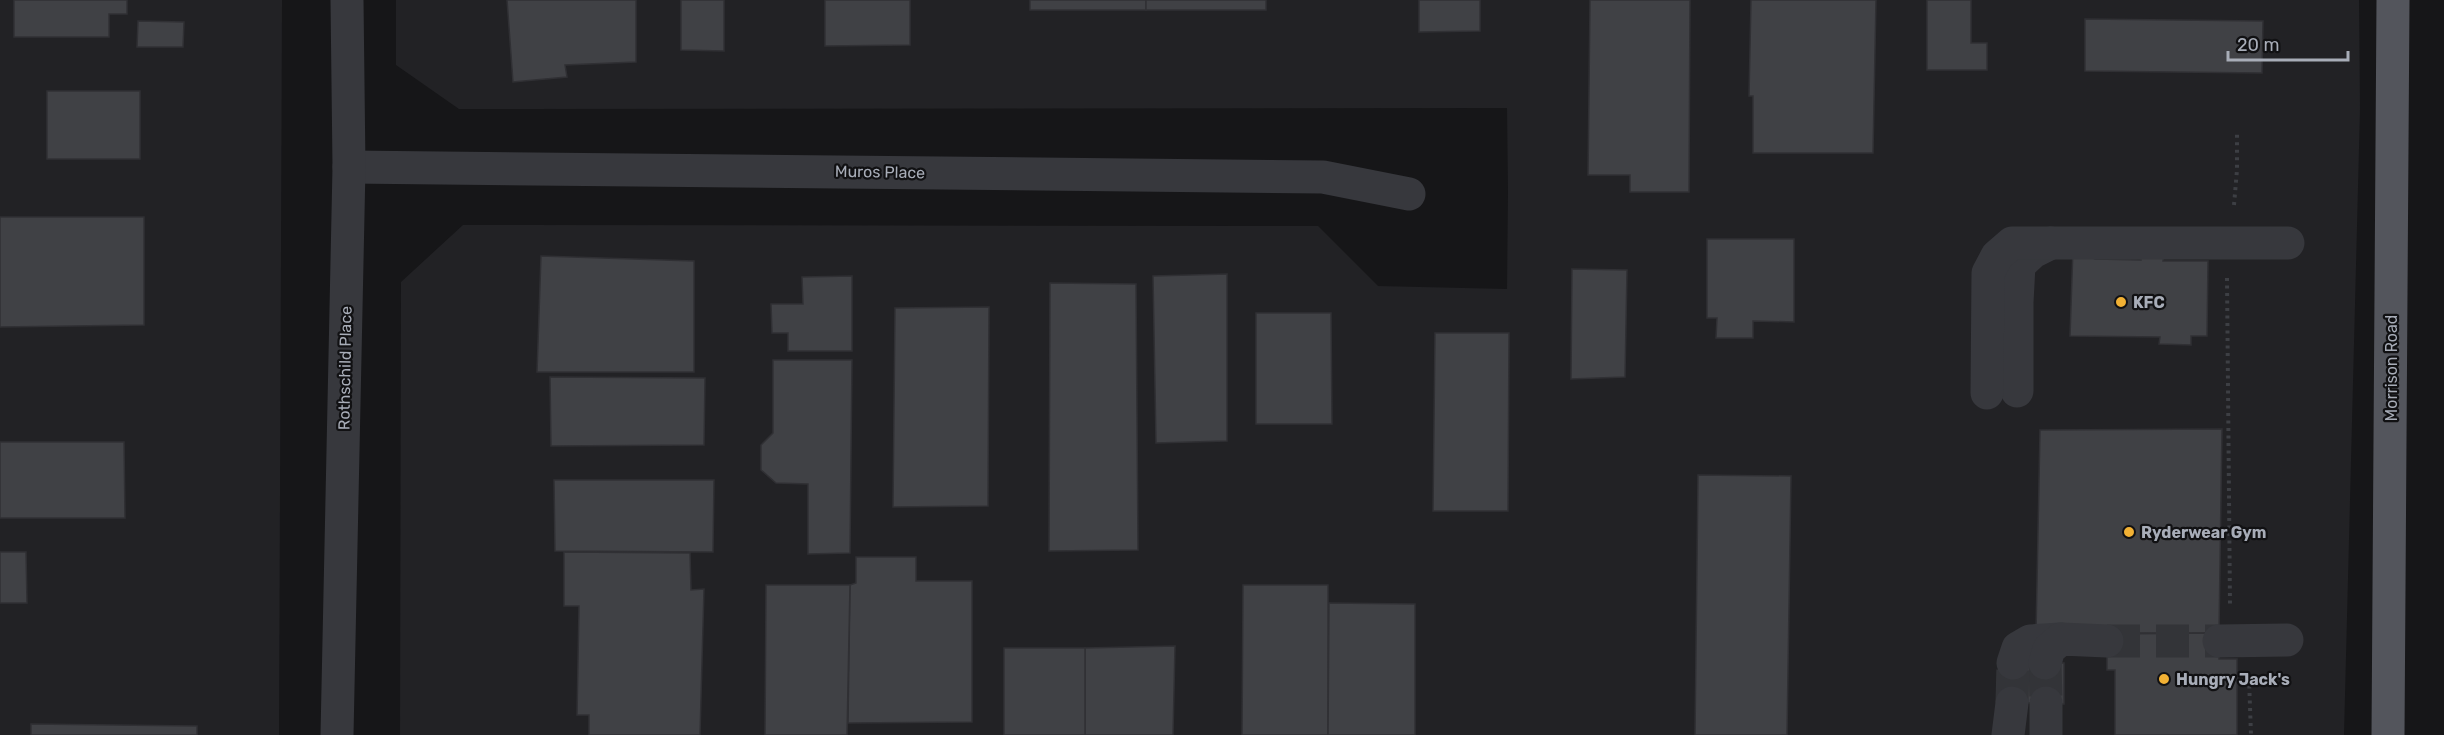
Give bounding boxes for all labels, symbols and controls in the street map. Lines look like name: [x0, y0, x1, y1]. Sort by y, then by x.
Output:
scale bar: [2228, 24, 2348, 62]
text: 20 m: [2237, 34, 2279, 56]
street label: Muros Place: [835, 162, 925, 182]
place label: KFC: [2133, 293, 2165, 312]
marker: KFC: [2114, 295, 2128, 309]
street label: Rothschild Place: [334, 306, 356, 430]
street label: Morrison Road: [2382, 315, 2401, 421]
place label: Ryderwear Gym: [2141, 523, 2266, 542]
marker: Ryderwear Gym: [2122, 525, 2136, 539]
place label: Hungry Jack's: [2176, 670, 2290, 689]
marker: Hungry Jack's: [2157, 672, 2171, 686]

